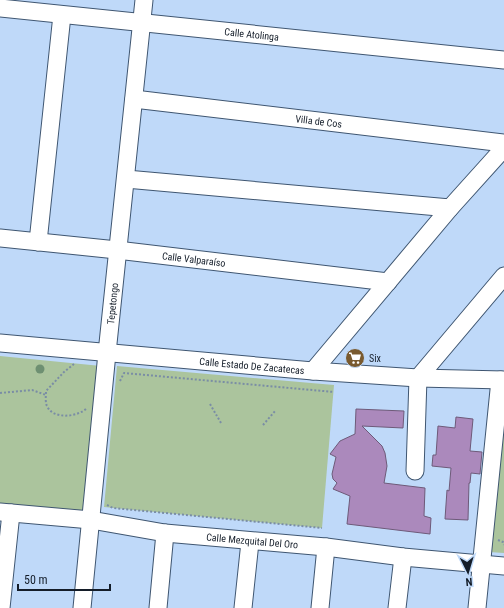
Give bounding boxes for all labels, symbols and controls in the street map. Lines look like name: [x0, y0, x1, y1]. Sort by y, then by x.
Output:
street label: Calle Atolinga: [224, 26, 280, 43]
street label: Villa de Cos: [295, 113, 343, 130]
street label: Calle Valparaíso: [161, 250, 226, 269]
street label: Tepetongo: [105, 282, 120, 325]
supermarket icon: Six: [344, 347, 366, 369]
place label: Six: [369, 353, 381, 364]
street label: Calle Estado De Zacatecas: [199, 356, 305, 376]
street label: Calle Mezquital Del Oro: [206, 532, 299, 551]
north arrow: [448, 552, 488, 592]
scale bar: [18, 566, 110, 592]
text: 50 m: [24, 573, 48, 587]
text: N: [465, 575, 473, 588]

